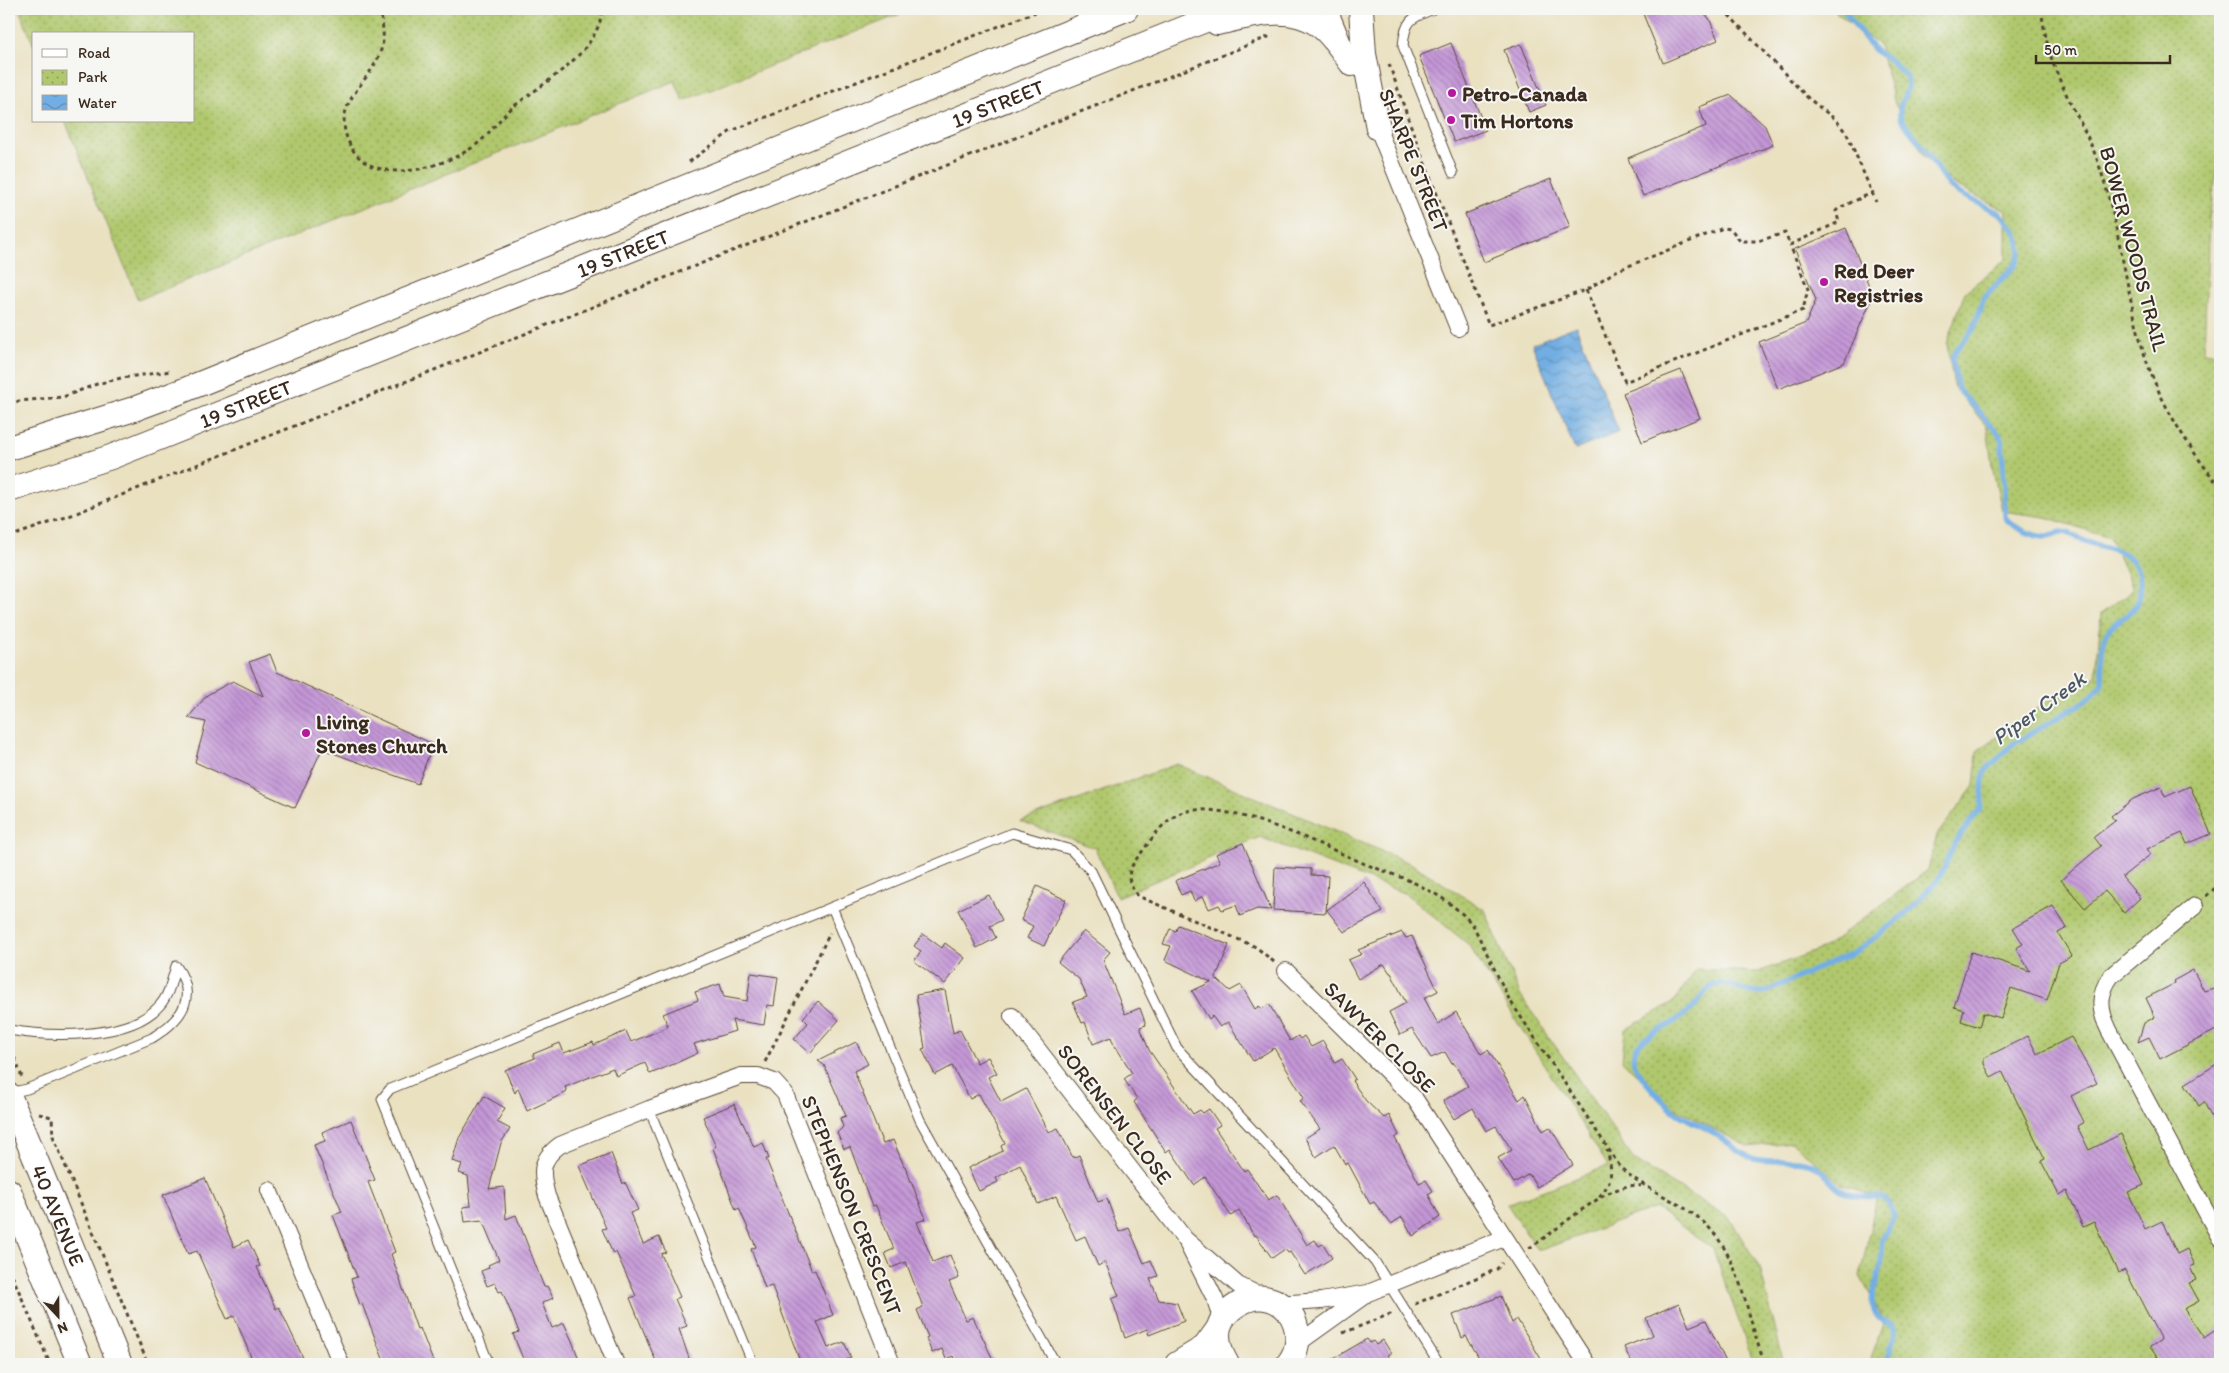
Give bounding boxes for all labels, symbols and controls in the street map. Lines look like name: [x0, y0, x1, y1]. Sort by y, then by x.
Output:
legend: [32, 32, 195, 122]
scale bar: [2036, 32, 2170, 64]
text: 50 m: [2044, 41, 2077, 59]
text: Road: [78, 44, 111, 62]
text: Park: [78, 68, 108, 86]
street label: 19 STREET: [948, 73, 1048, 133]
place label: Petro-Canada: [1462, 81, 1588, 106]
street label: SHARPE STREET: [1374, 85, 1454, 236]
marker: Petro-Canada: [1446, 87, 1458, 99]
text: Water: [78, 94, 117, 112]
place label: Tim Hortons: [1460, 108, 1573, 133]
marker: Tim Hortons: [1445, 114, 1457, 126]
street label: BOWER WOODS TRAIL: [2095, 144, 2173, 355]
street label: 19 STREET: [573, 223, 672, 282]
place label: Red Deer Registries: [1834, 258, 1923, 308]
marker: Red Deer Registries: [1818, 276, 1830, 288]
street label: 19 STREET: [196, 374, 295, 433]
water label: Piper Creek: [1987, 664, 2092, 751]
place label: Living Stones Church: [316, 709, 448, 758]
marker: Living Stones Church: [300, 727, 312, 739]
street label: SAWYER CLOSE: [1319, 976, 1441, 1098]
street label: SORENSEN CLOSE: [1053, 1039, 1178, 1189]
street label: STEPHENSON CRESCENT: [796, 1091, 908, 1319]
street label: 40 AVENUE: [27, 1161, 91, 1269]
north arrow: [32, 1290, 82, 1340]
text: N: [55, 1318, 70, 1337]

